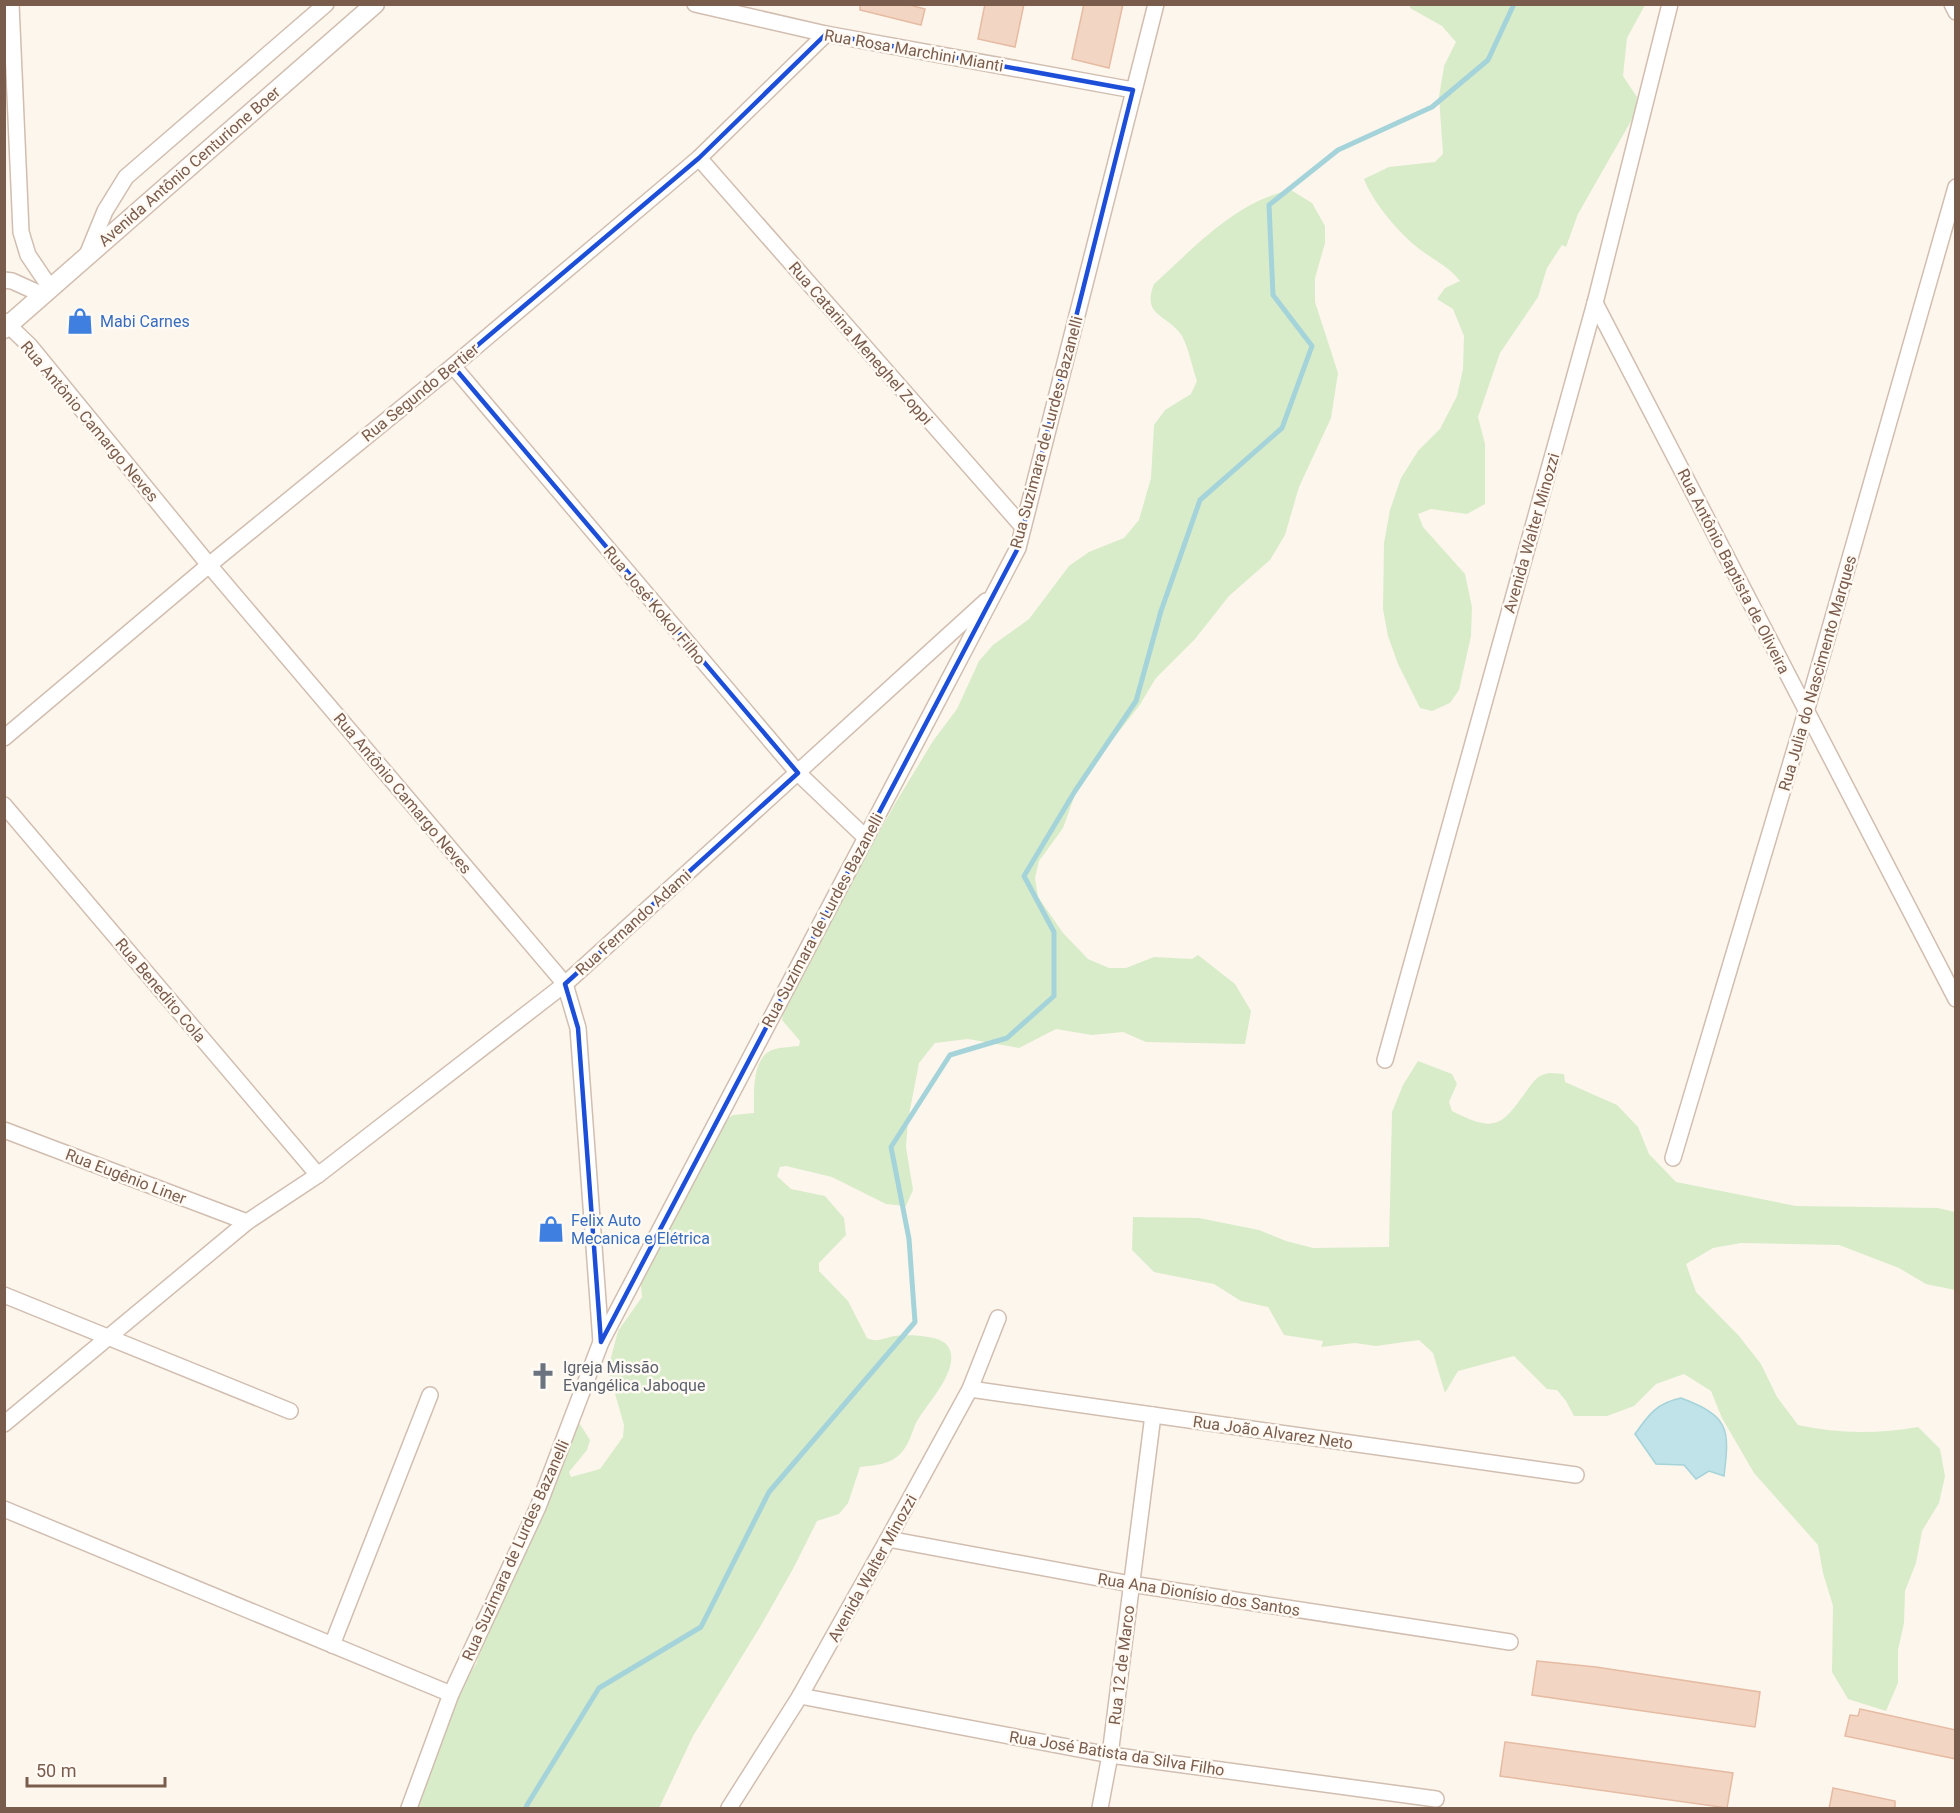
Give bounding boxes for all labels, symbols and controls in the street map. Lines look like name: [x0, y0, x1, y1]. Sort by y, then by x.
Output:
street label: Rua Rosa Marchini Mianti: [823, 25, 1005, 76]
street label: Avenida Antônio Centurione Boer: [95, 82, 284, 250]
street label: Rua Catarina Meneghel Zoppi: [785, 258, 937, 429]
shop icon: Mabi Carnes: [65, 306, 95, 336]
place label: Mabi Carnes: [100, 312, 190, 331]
street label: Rua Suzimara de Lurdes Bazanelli: [1006, 314, 1087, 550]
street label: Rua Antônio Camargo Neves: [17, 337, 162, 506]
street label: Rua Segundo Bertier: [358, 339, 483, 446]
street label: Avenida Walter Minozzi: [1500, 451, 1563, 615]
street label: Rua Antônio Baptista de Oliveira: [1673, 465, 1794, 677]
street label: Rua José Kokol Filho: [600, 542, 710, 668]
street label: Rua Julia do Nascimento Marques: [1775, 553, 1860, 793]
street label: Rua Antônio Camargo Neves: [330, 709, 475, 878]
street label: Rua Suzimara de Lurdes Bazanelli: [758, 810, 887, 1031]
street label: Rua Fernando Adami: [572, 866, 695, 979]
street label: Rua Benedito Cola: [111, 934, 210, 1046]
street label: Rua Eugênio Liner: [63, 1145, 189, 1208]
place label: Felix Auto Mecanica e Elétrica: [571, 1211, 710, 1248]
shop icon: Felix Auto Mecanica e Elétrica: [536, 1214, 566, 1244]
place label: Igreja Missão Evangélica Jaboque: [563, 1358, 705, 1395]
church icon: Igreja Missão Evangélica Jaboque: [528, 1361, 558, 1391]
street label: Rua João Alvarez Neto: [1192, 1412, 1354, 1453]
street label: Rua Suzimara de Lurdes Bazanelli: [458, 1437, 573, 1664]
street label: Avenida Walter Minozzi: [824, 1491, 921, 1645]
street label: Rua Ana Dionísio dos Santos: [1096, 1569, 1302, 1620]
street label: Rua 12 de Marco: [1105, 1604, 1138, 1726]
street label: Rua José Batista da Silva Filho: [1008, 1727, 1226, 1780]
scale bar: [27, 1750, 165, 1788]
text: 50 m: [36, 1760, 76, 1781]

